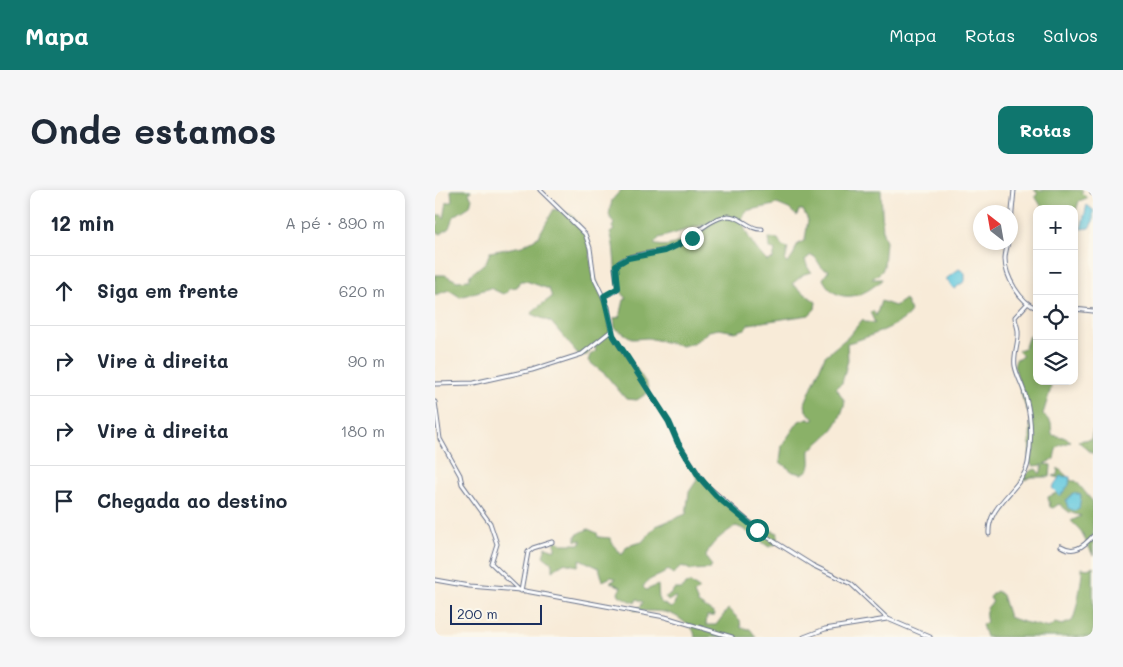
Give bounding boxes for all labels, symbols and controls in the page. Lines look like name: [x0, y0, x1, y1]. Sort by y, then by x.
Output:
text: Mapa: [25, 20, 89, 51]
text: Mapa: [889, 23, 937, 47]
text: Rotas: [965, 23, 1015, 47]
text: Salvos: [1043, 23, 1098, 47]
button: Rotas: [998, 106, 1093, 154]
text: Onde estamos: [30, 107, 276, 153]
north arrow: [973, 205, 1018, 250]
map controls: [1033, 205, 1078, 385]
button: +: [1033, 205, 1078, 250]
text: 12 min: [50, 209, 114, 236]
text: A pé · 890 m: [285, 212, 385, 233]
route end: [681, 227, 704, 250]
button: −: [1033, 250, 1078, 295]
icon: ahead: [50, 277, 78, 305]
text: Siga em frente: [97, 278, 238, 303]
text: 620 m: [339, 280, 385, 301]
button: locate: [1033, 295, 1078, 340]
button: layers: [1033, 340, 1078, 385]
icon: right: [50, 347, 78, 375]
text: Vire à direita: [97, 348, 229, 373]
text: 90 m: [348, 350, 385, 371]
icon: right: [50, 417, 78, 445]
text: Vire à direita: [97, 418, 229, 443]
text: 180 m: [340, 420, 385, 441]
icon: arrive: [50, 487, 78, 515]
text: Chegada ao destino: [97, 488, 287, 513]
route start: [746, 519, 769, 542]
scale bar: [450, 602, 543, 625]
text: 200 m: [457, 604, 498, 623]

